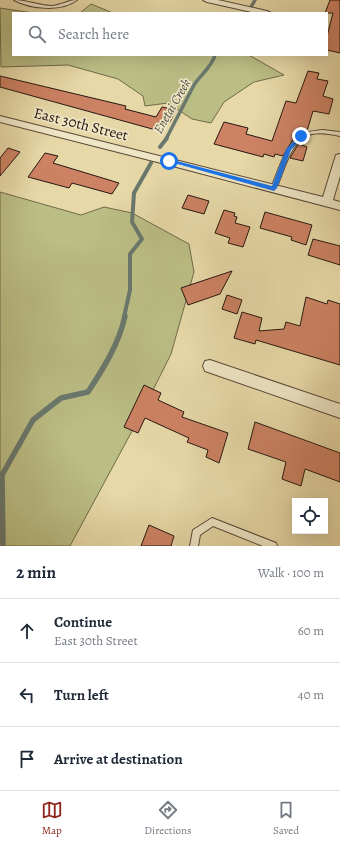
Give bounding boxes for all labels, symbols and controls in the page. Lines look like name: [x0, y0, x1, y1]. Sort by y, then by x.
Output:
search box: [12, 12, 328, 56]
icon: search: [26, 23, 48, 45]
text: Search here: [58, 24, 129, 44]
water label: Enetai Creek: [150, 75, 195, 136]
street label: East 30th Street: [32, 103, 130, 145]
route end: [292, 127, 310, 145]
route start: [160, 152, 178, 170]
map controls: [292, 498, 328, 534]
button: locate: [292, 498, 328, 534]
text: 2 min: [16, 561, 56, 584]
text: Walk · 100 m: [258, 564, 324, 581]
text: Continue: [54, 612, 112, 632]
icon: ahead: [16, 620, 38, 642]
text: 60 m: [298, 622, 324, 639]
text: East 30th Street: [54, 632, 138, 649]
icon: left: [16, 684, 38, 706]
text: Turn left: [54, 685, 109, 705]
text: 40 m: [298, 686, 324, 703]
icon: arrive: [16, 748, 38, 770]
text: Arrive at destination: [54, 749, 183, 769]
tab: Map: [41, 799, 63, 838]
tab: Directions: [144, 799, 192, 838]
tab: Saved: [273, 799, 299, 838]

